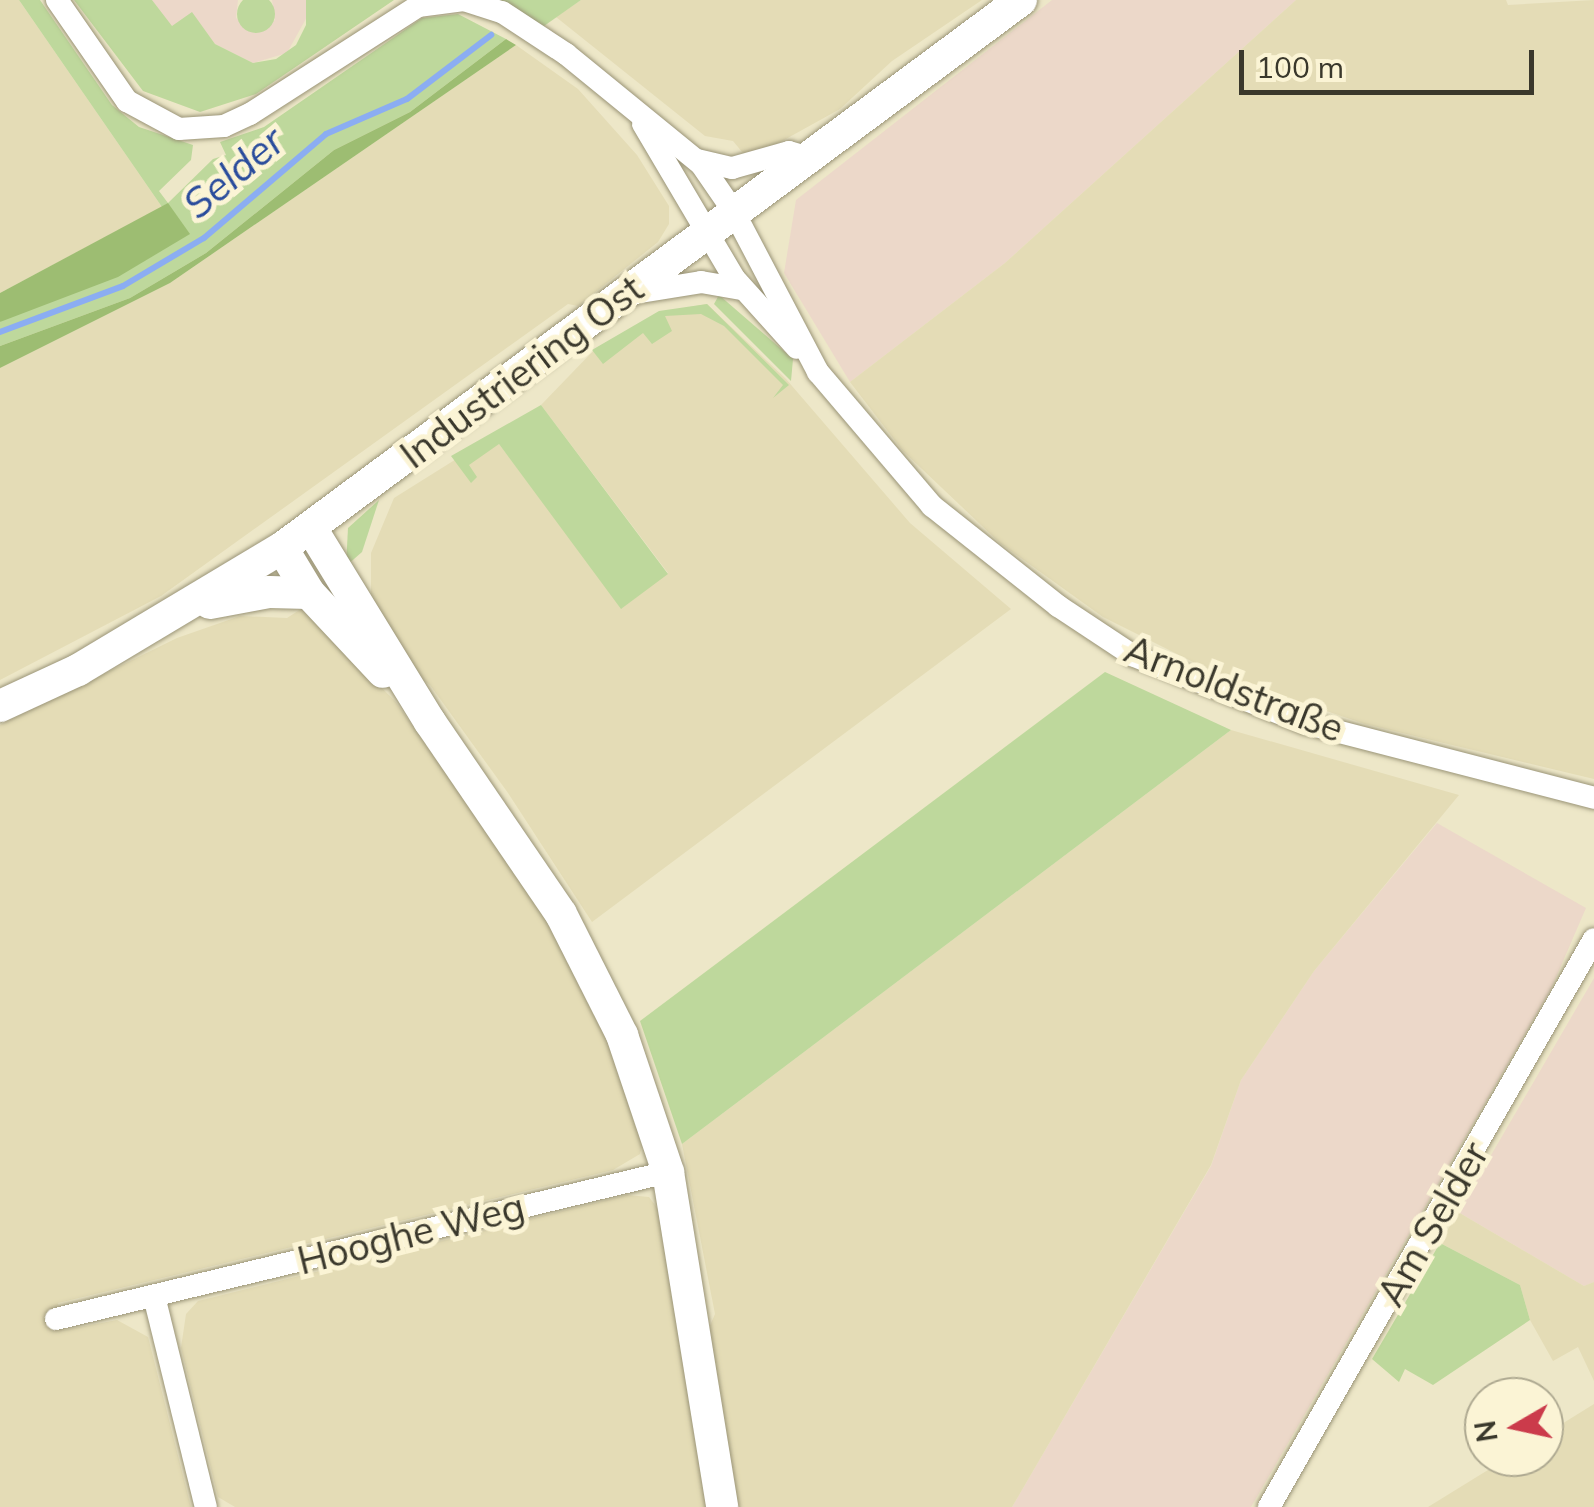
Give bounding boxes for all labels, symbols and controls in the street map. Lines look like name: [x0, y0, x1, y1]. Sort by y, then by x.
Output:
scale bar: [1244, 30, 1539, 92]
text: 100 m: [1256, 48, 1344, 86]
water label: Selder: [173, 116, 293, 228]
street label: Industriering Ost: [392, 266, 652, 478]
street label: Arnoldstraße: [1118, 626, 1350, 752]
street label: Am Selder: [1368, 1134, 1498, 1314]
street label: Hooghe Weg: [293, 1184, 529, 1284]
north arrow: [1464, 1377, 1564, 1477]
text: N: [1467, 1418, 1505, 1445]

